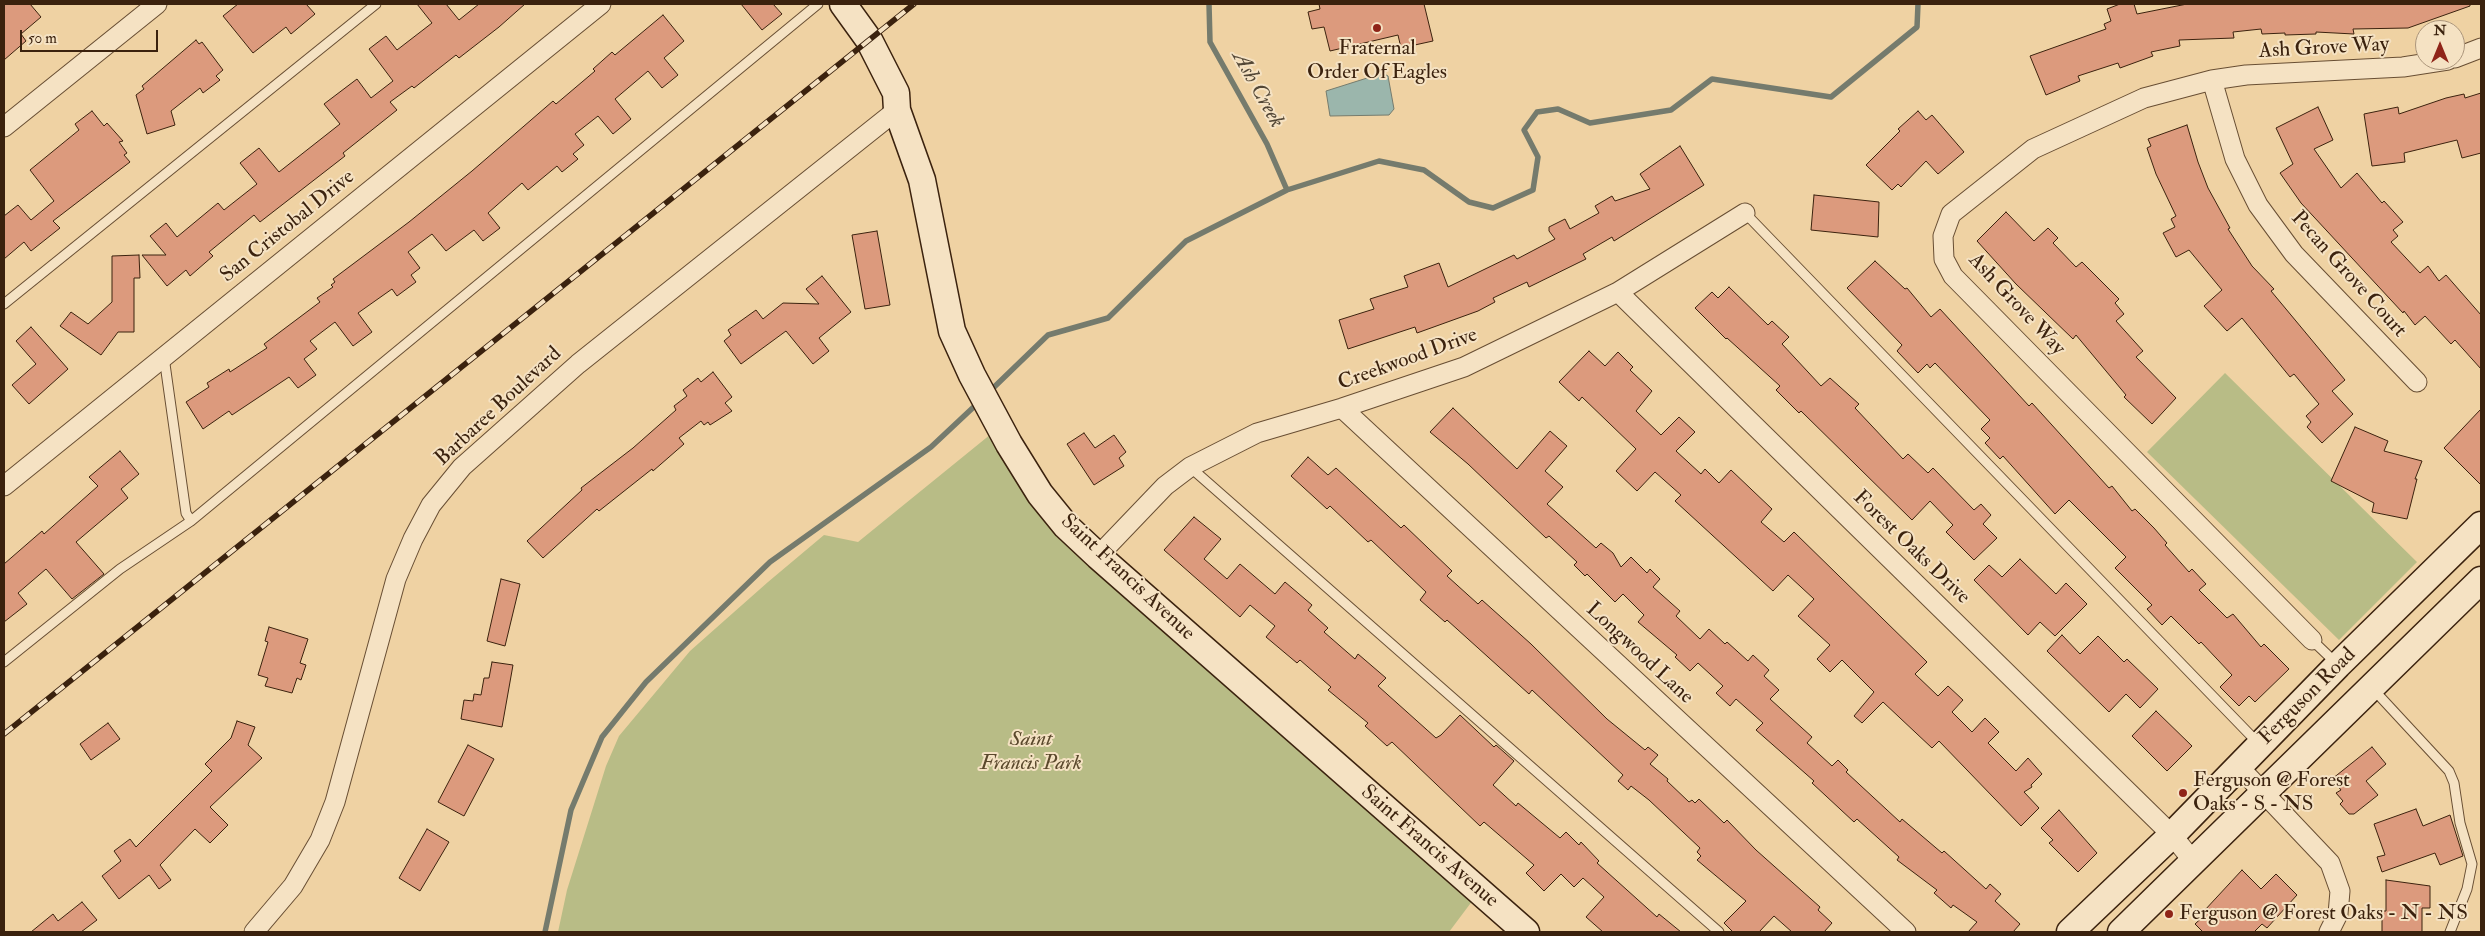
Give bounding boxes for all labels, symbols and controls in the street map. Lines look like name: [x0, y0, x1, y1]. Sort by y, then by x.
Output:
scale bar: [22, 20, 160, 52]
north arrow: [2415, 20, 2465, 70]
marker: Fraternal Order Of Eagles: [1371, 22, 1383, 34]
text: N: [2434, 22, 2446, 39]
text: 50 m: [28, 29, 57, 48]
street label: Ash Grove Way: [2258, 33, 2390, 65]
place label: Fraternal Order Of Eagles: [1307, 36, 1447, 86]
water label: Ash Creek: [1225, 47, 1289, 133]
street label: San Cristobal Drive: [216, 165, 360, 289]
street label: Pecan Grove Court: [2285, 207, 2411, 343]
street label: Ash Grove Way: [1962, 249, 2070, 361]
street label: Creekwood Drive: [1335, 323, 1481, 397]
street label: Barbaree Boulevard: [431, 342, 567, 472]
street label: Forest Oaks Drive: [1847, 486, 1975, 610]
street label: Saint Francis Avenue: [1055, 509, 1199, 647]
street label: Longwood Lane: [1580, 598, 1698, 710]
street label: Ferguson Road: [2254, 643, 2362, 751]
park label: Saint Francis Park: [980, 727, 1082, 777]
place label: Ferguson @ Forest Oaks - S - NS: [2193, 768, 2350, 818]
street label: Saint Francis Avenue: [1355, 780, 1503, 914]
marker: Ferguson @ Forest Oaks - S - NS: [2177, 787, 2189, 799]
place label: Ferguson @ Forest Oaks - N - NS: [2179, 901, 2468, 927]
marker: Ferguson @ Forest Oaks - N - NS: [2163, 908, 2175, 920]

